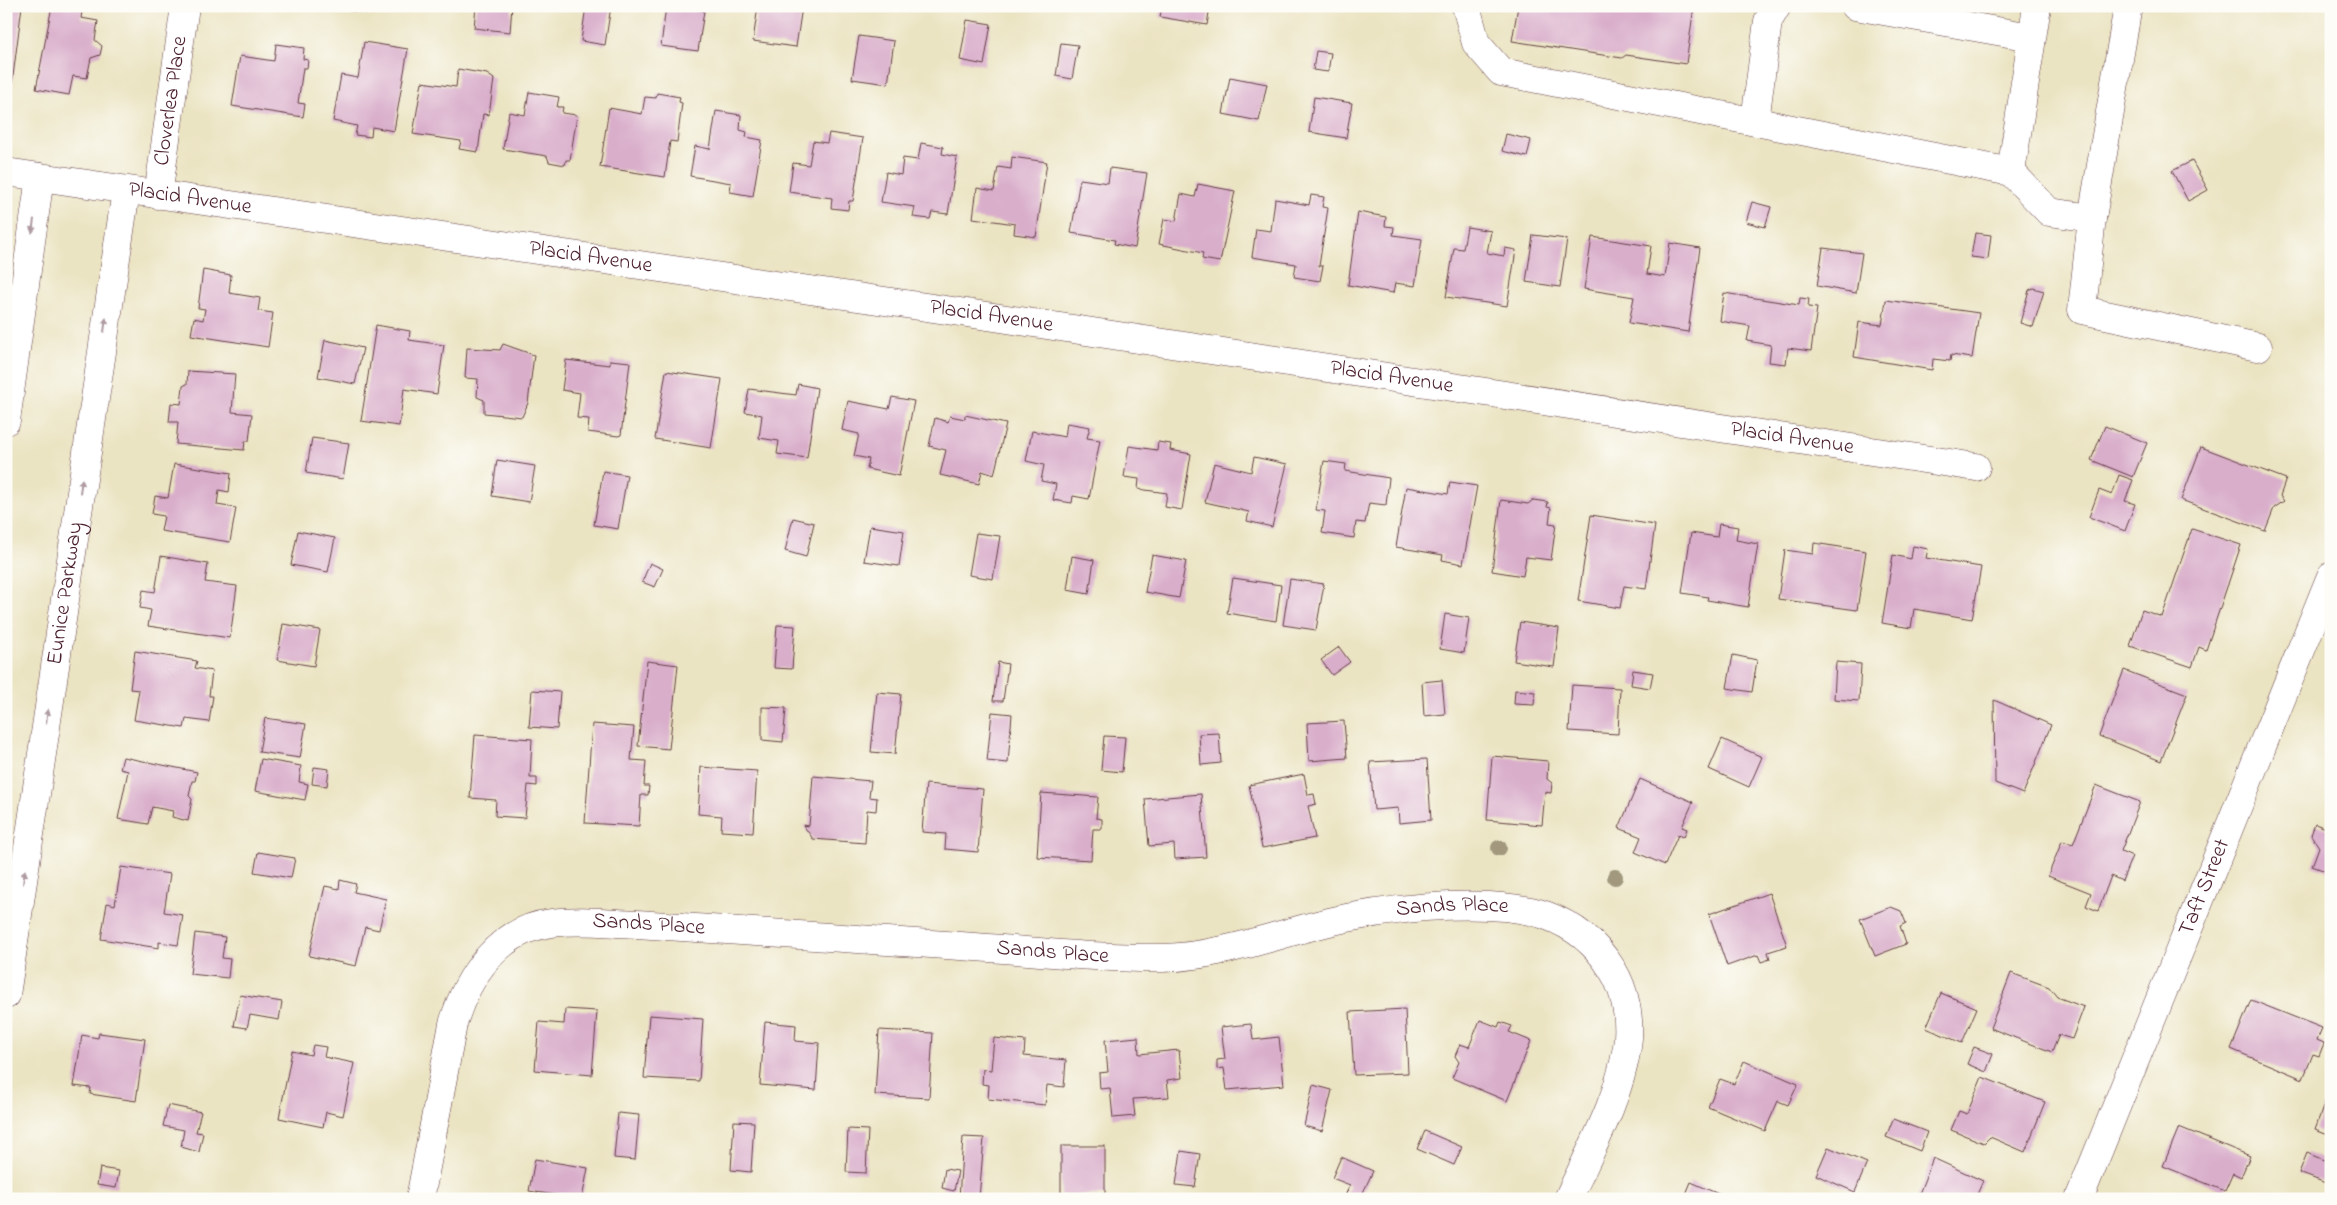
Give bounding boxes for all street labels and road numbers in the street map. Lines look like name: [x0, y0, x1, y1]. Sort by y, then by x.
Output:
street label: Cloverlea Place: [146, 34, 197, 168]
street label: Placid Avenue: [126, 174, 254, 224]
street label: Placid Avenue: [527, 233, 655, 283]
street label: Placid Avenue: [928, 292, 1056, 342]
street label: Placid Avenue: [1328, 353, 1456, 403]
street label: Placid Avenue: [1728, 414, 1856, 464]
street label: Eunice Parkway: [39, 520, 93, 667]
street label: Taft Street: [2171, 834, 2239, 941]
street label: Sands Place: [1394, 889, 1510, 926]
street label: Sands Place: [592, 906, 706, 945]
street label: Sands Place: [995, 933, 1110, 973]

